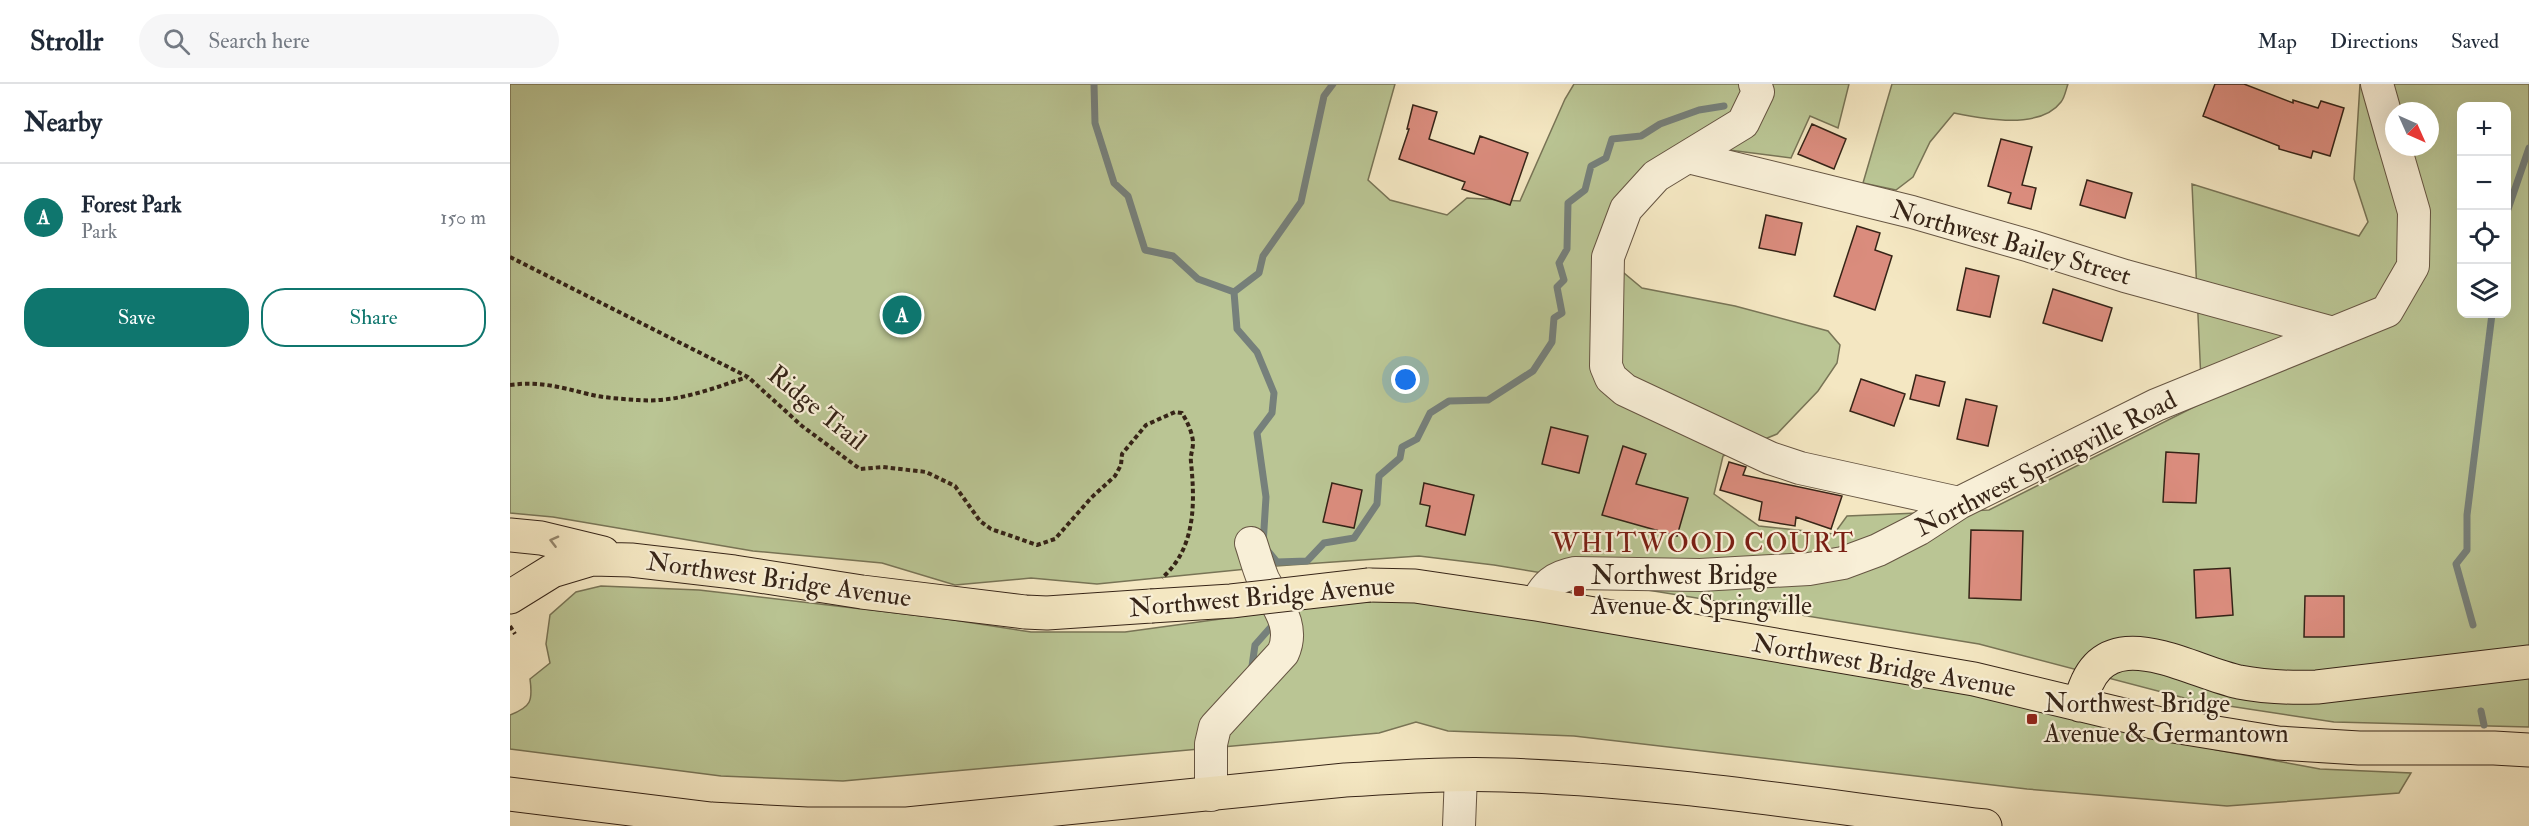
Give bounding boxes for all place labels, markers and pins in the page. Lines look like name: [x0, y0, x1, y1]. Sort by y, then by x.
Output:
pin: A: [882, 292, 922, 338]
place label: Northwest Bridge Avenue & Springville: [1590, 560, 1812, 623]
marker: Northwest Bridge Avenue & Springville: [1572, 584, 1586, 598]
place label: Northwest Bridge Avenue & Germantown: [2043, 688, 2289, 750]
marker: Northwest Bridge Avenue & Germantown: [2025, 712, 2039, 726]

